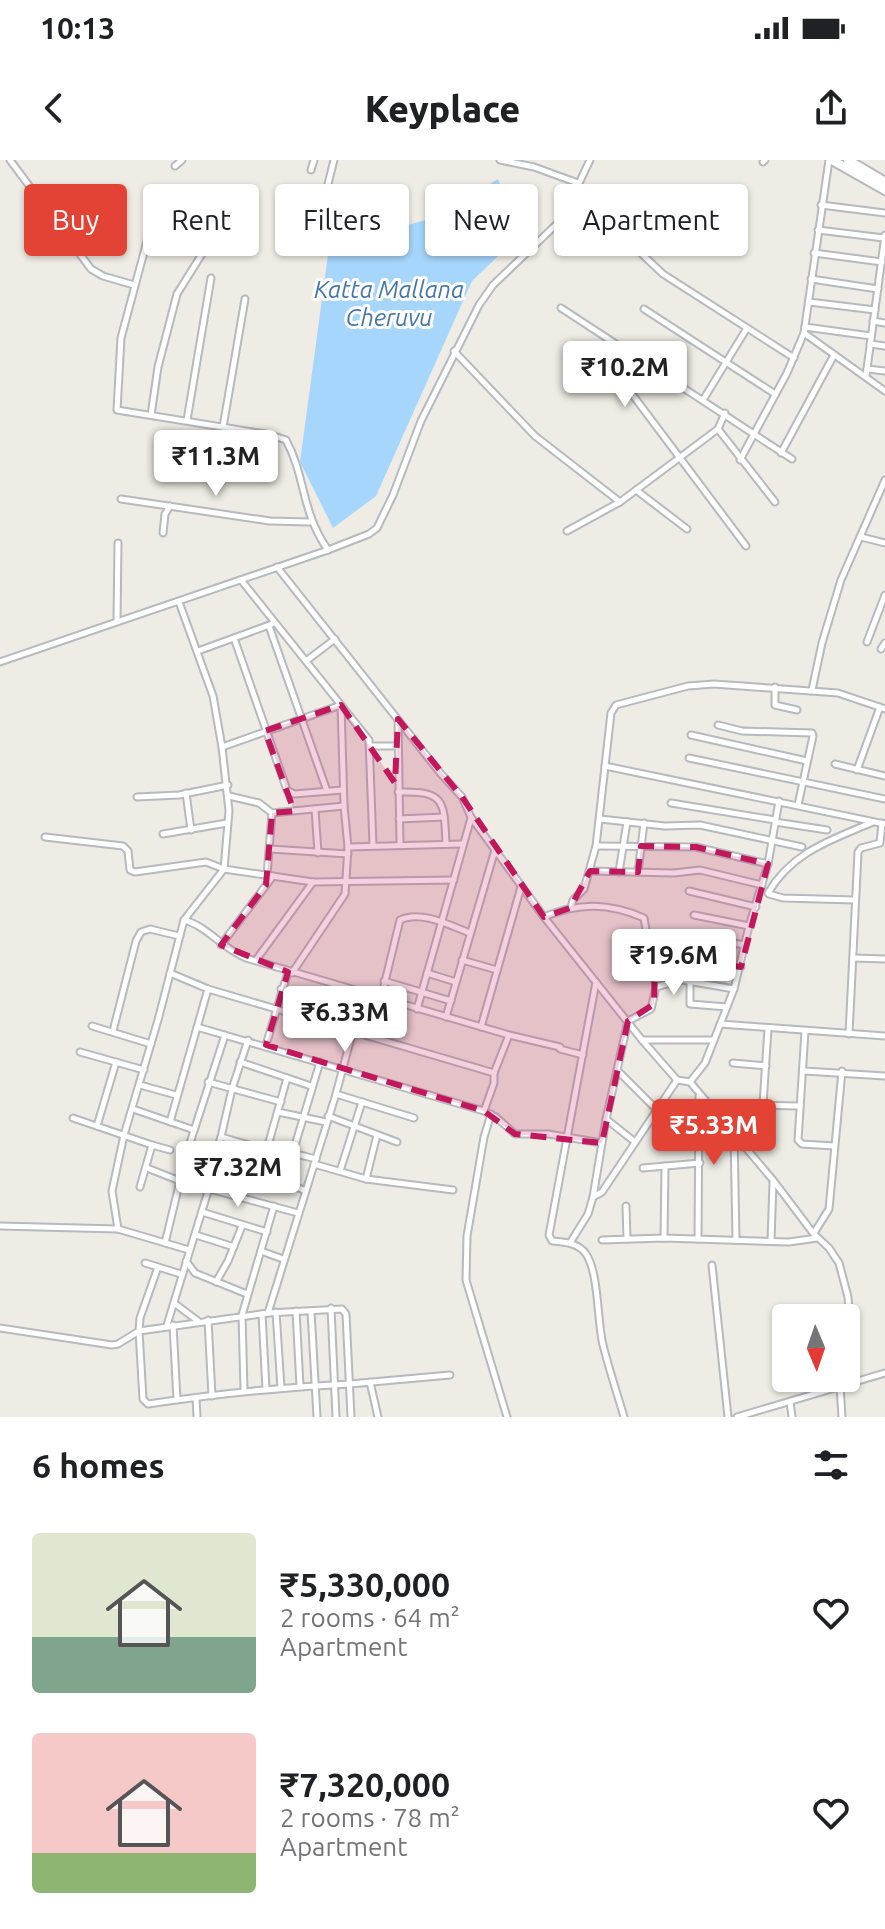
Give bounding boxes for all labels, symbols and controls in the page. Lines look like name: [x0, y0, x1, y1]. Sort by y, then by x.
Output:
text: 10:13: [40, 11, 115, 45]
icon: back: [32, 86, 76, 130]
icon: share: [809, 86, 853, 130]
text: Keyplace: [365, 88, 520, 129]
chip: Buy: [24, 184, 127, 256]
chip: Rent: [143, 184, 259, 256]
chip: Filters: [275, 184, 409, 256]
chip: New: [425, 184, 538, 256]
chip: Apartment: [554, 184, 748, 256]
water label: Katta Mallana Cheruvu: [314, 276, 464, 331]
pin: ₹10.2M: [560, 341, 690, 409]
text: ₹10.2M: [581, 352, 669, 381]
pin: ₹11.3M: [151, 430, 281, 498]
text: ₹11.3M: [172, 441, 260, 470]
pin: ₹19.6M: [609, 929, 739, 997]
text: ₹19.6M: [630, 940, 718, 969]
pin: ₹6.33M: [280, 986, 410, 1054]
text: ₹6.33M: [301, 997, 389, 1026]
pin: ₹5.33M: [649, 1099, 779, 1167]
text: ₹5.33M: [670, 1110, 758, 1139]
pin: ₹7.32M: [173, 1141, 303, 1209]
text: ₹7.32M: [194, 1152, 282, 1181]
north arrow: [772, 1304, 860, 1392]
map controls: [772, 1304, 860, 1392]
icon: filters: [809, 1443, 853, 1487]
text: 6 homes: [32, 1446, 165, 1484]
icon: home: [96, 1565, 192, 1661]
text: ₹5,330,000: [280, 1565, 450, 1603]
icon: heart: [809, 1591, 853, 1635]
text: 2 rooms · 64 m²: [280, 1603, 460, 1632]
text: Apartment: [280, 1632, 407, 1661]
icon: home: [96, 1765, 192, 1861]
text: ₹7,320,000: [280, 1765, 450, 1803]
icon: heart: [809, 1791, 853, 1835]
text: 2 rooms · 78 m²: [280, 1803, 460, 1832]
text: Apartment: [280, 1832, 407, 1861]

